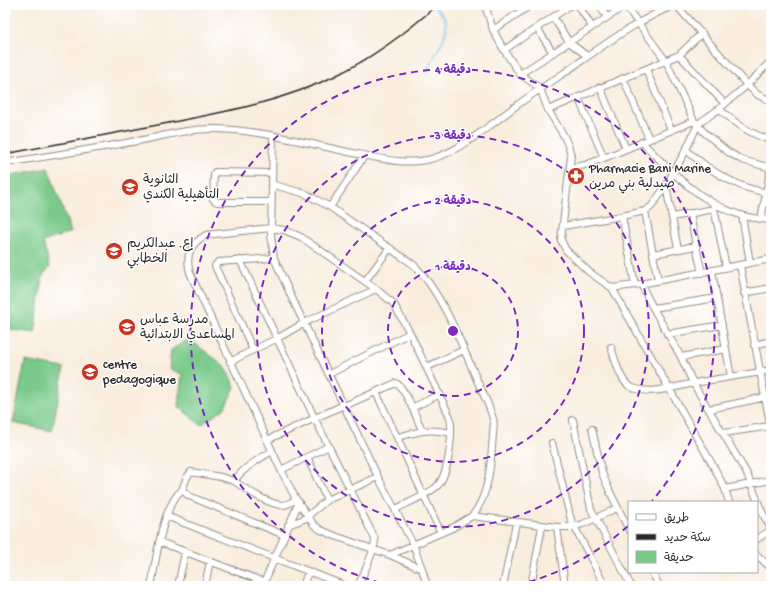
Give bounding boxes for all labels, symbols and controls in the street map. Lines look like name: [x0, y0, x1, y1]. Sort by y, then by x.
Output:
text: 4 دقيقة: [434, 63, 472, 78]
text: 3 دقيقة: [434, 129, 472, 144]
place label: Pharmacie Bani Marine صيدلية بني مرين: [588, 162, 711, 194]
pharmacy icon: Pharmacie Bani Marine صيدلية بني مرين: [566, 166, 586, 186]
place label: الثانوية التأهيلية الكندي: [143, 173, 219, 203]
school or university icon: الثانوية التأهيلية الكندي: [120, 177, 140, 197]
text: 2 دقيقة: [435, 194, 472, 209]
place label: إع. عبدالكريم الخطابي: [127, 237, 194, 269]
school or university icon: إع. عبدالكريم الخطابي: [104, 241, 124, 261]
text: 1 دقيقة: [434, 260, 471, 275]
place label: مدرسة عباس المساعدي الابتدائية: [140, 313, 235, 343]
school or university icon: مدرسة عباس المساعدي الابتدائية: [117, 317, 137, 337]
centre of rings: [446, 324, 460, 338]
place label: centre pedagogique: [102, 358, 176, 388]
school or university icon: centre pedagogique: [80, 362, 100, 382]
legend: [628, 501, 758, 573]
text: طريق: [664, 512, 689, 526]
text: سكة حديد: [664, 532, 711, 546]
text: حديقة: [664, 552, 693, 566]

